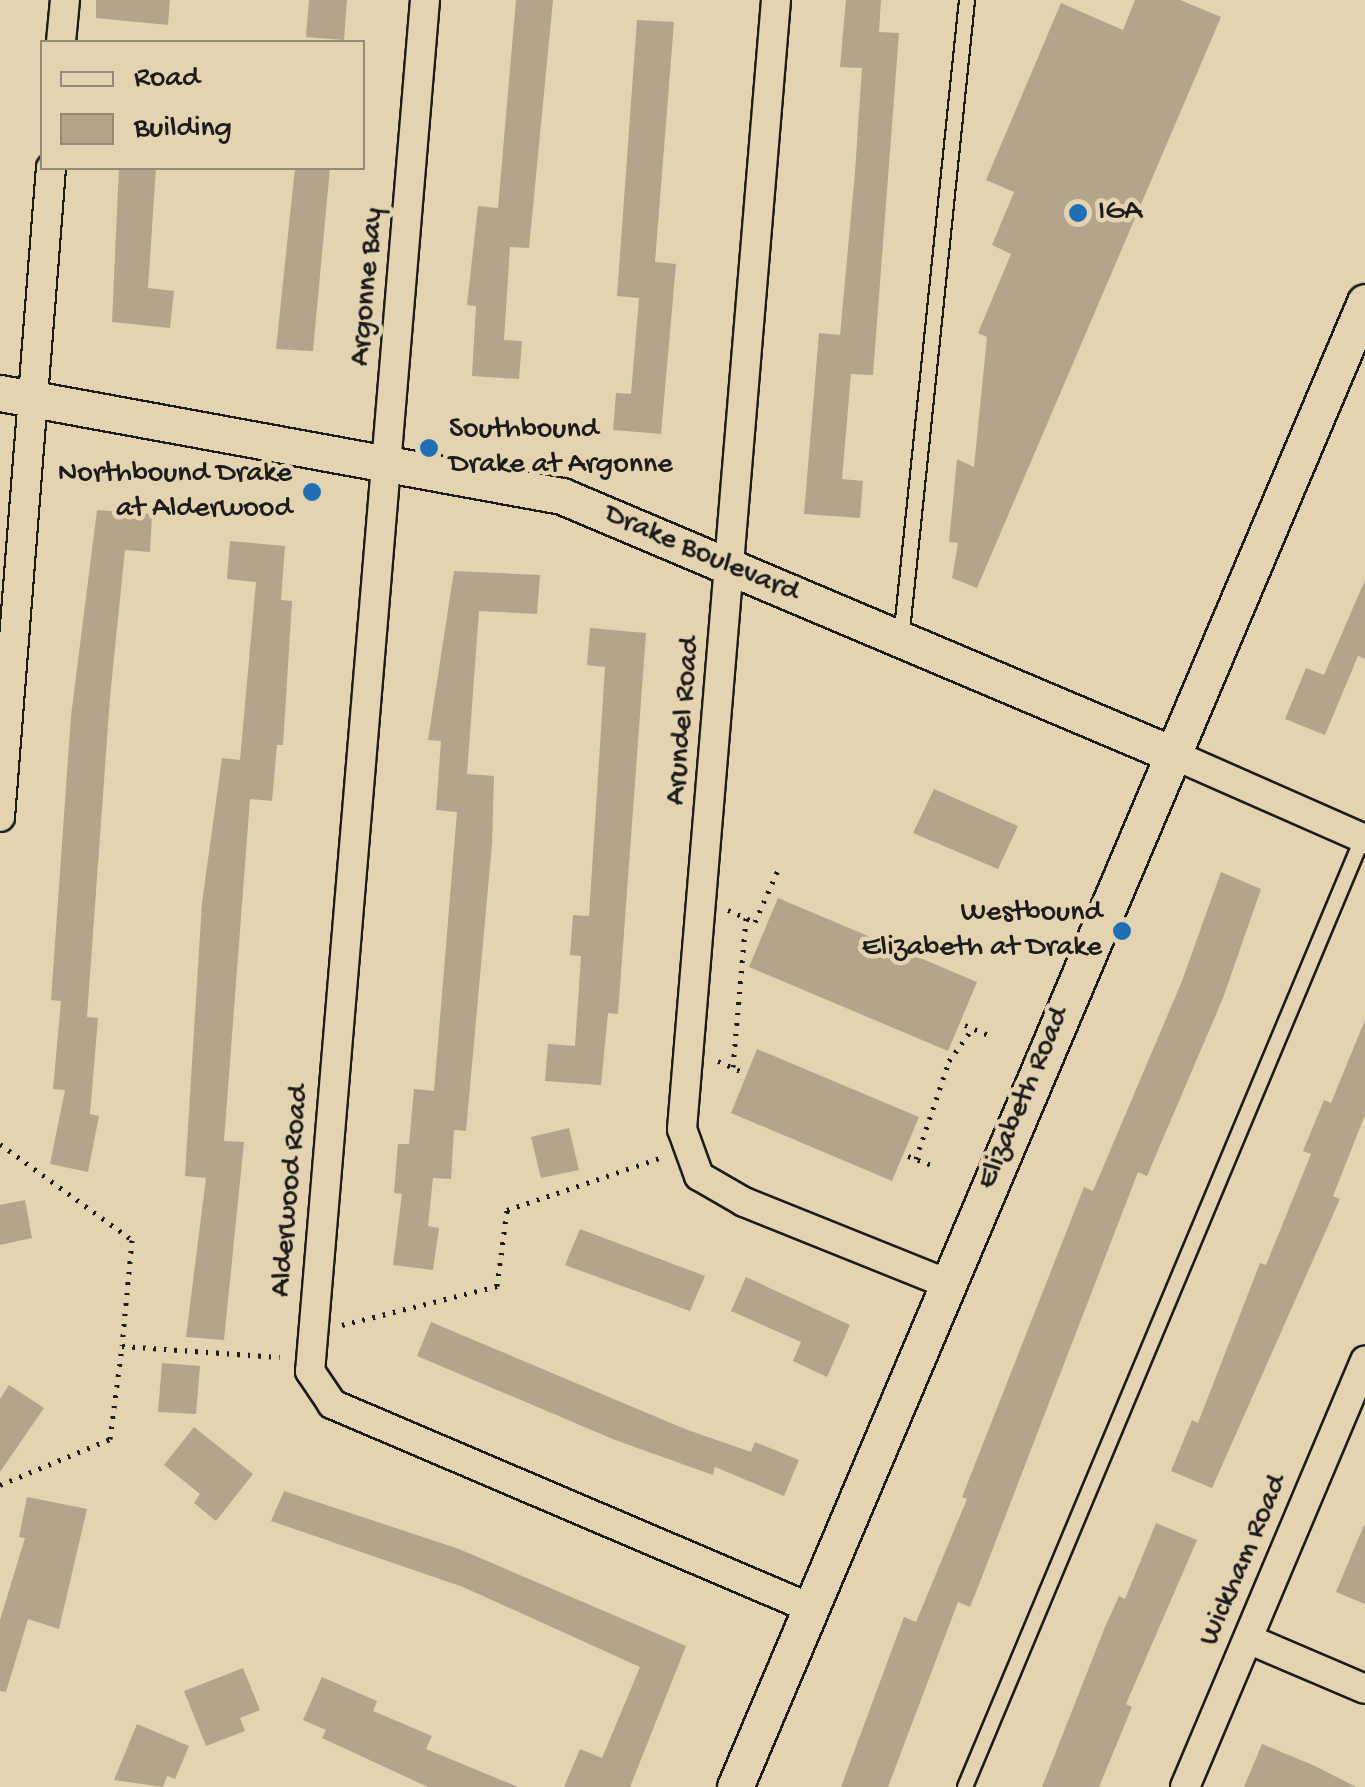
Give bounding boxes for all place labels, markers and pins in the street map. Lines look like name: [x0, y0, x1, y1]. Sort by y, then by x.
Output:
place label: IGA: [1098, 195, 1142, 231]
marker: IGA: [1067, 202, 1089, 224]
place label: Southbound Drake at Argonne: [449, 413, 673, 484]
marker: Southbound Drake at Argonne: [418, 437, 440, 459]
place label: Northbound Drake at Alderwood: [58, 457, 292, 528]
marker: Northbound Drake at Alderwood: [301, 481, 323, 503]
place label: Westbound Elizabeth at Drake: [862, 896, 1102, 966]
marker: Westbound Elizabeth at Drake: [1111, 920, 1133, 942]

